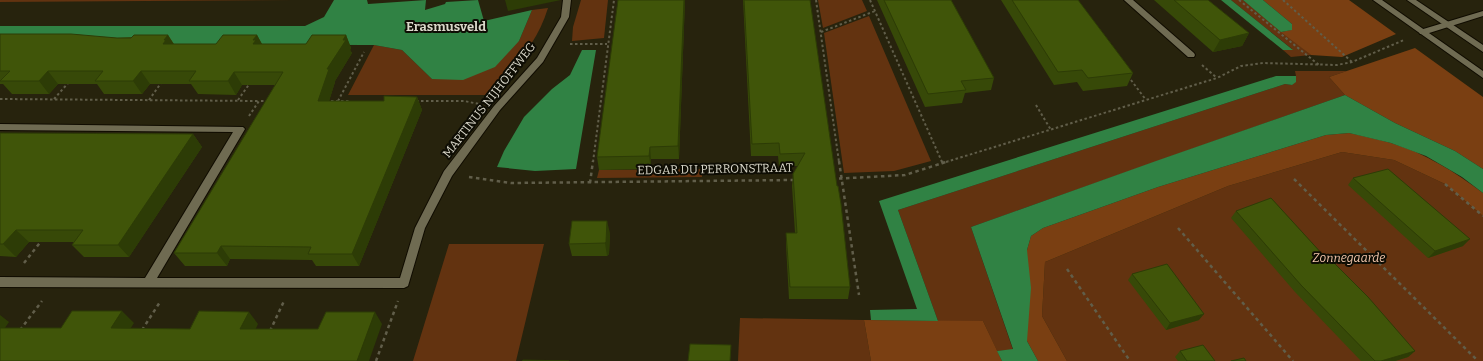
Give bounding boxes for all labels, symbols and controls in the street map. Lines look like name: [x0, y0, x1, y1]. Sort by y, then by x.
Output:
district label: Erasmusveld: [406, 19, 486, 34]
street label: MARTINUS NIJHOFFWEG: [440, 40, 538, 160]
street label: EDGAR DU PERRONSTRAAT: [637, 161, 793, 177]
park label: Zonnegaarde: [1313, 251, 1385, 265]

